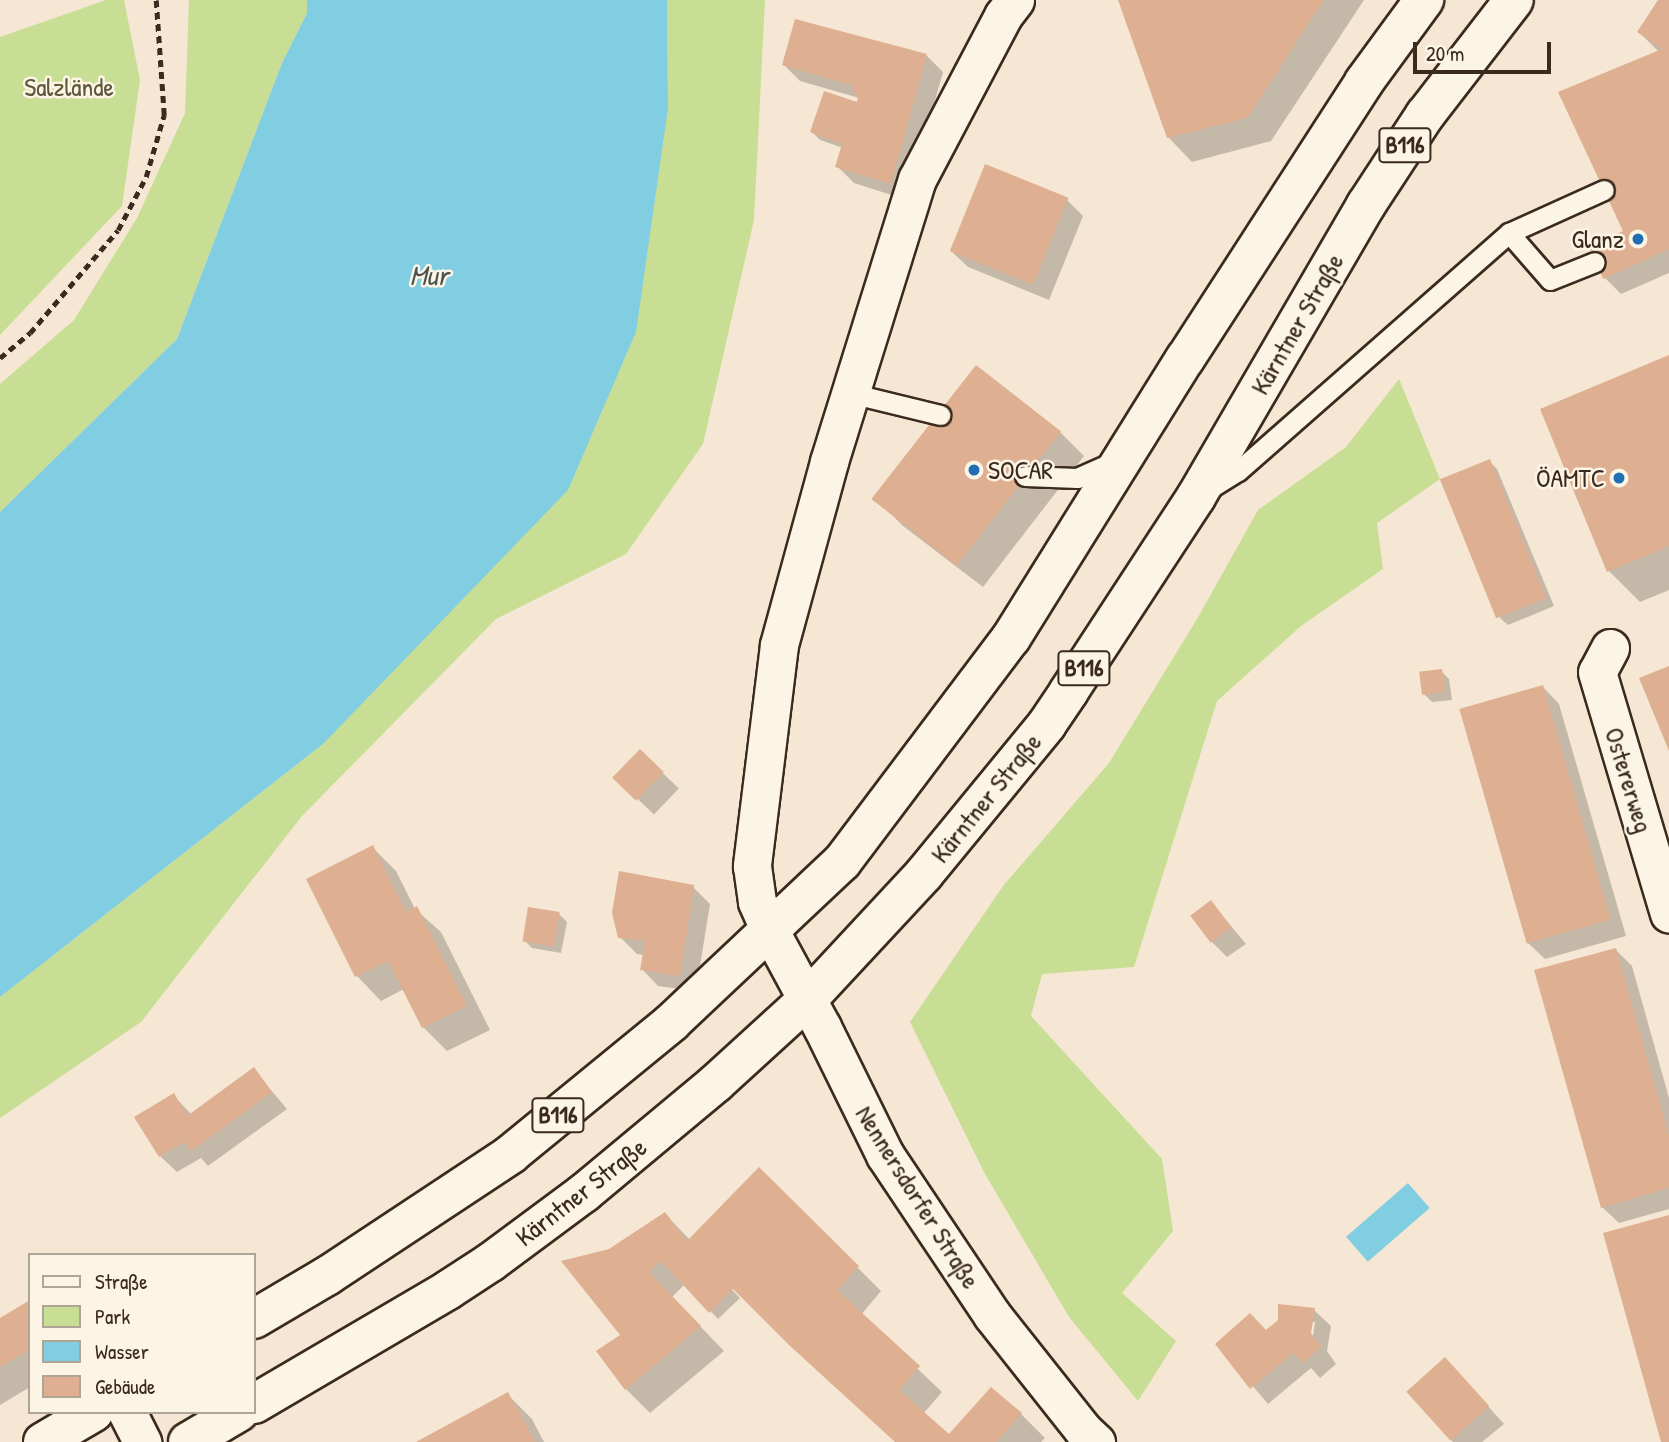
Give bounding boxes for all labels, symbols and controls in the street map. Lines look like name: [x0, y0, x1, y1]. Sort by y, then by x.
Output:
scale bar: [1417, 28, 1555, 72]
text: 20 m: [1426, 39, 1464, 68]
park label: Salzlände: [24, 71, 114, 103]
road number: B116: [1377, 125, 1433, 166]
place label: Glanz: [1572, 223, 1624, 255]
marker: Glanz: [1630, 231, 1646, 247]
street label: Kärntner Straße: [1244, 248, 1350, 400]
water label: Mur: [410, 258, 448, 292]
place label: SOCAR: [988, 454, 1053, 486]
marker: SOCAR: [966, 462, 982, 478]
place label: ÖAMTC: [1536, 462, 1605, 494]
marker: ÖAMTC: [1611, 470, 1627, 486]
road number: B116: [1056, 648, 1112, 688]
street label: Ostererweg: [1598, 724, 1660, 836]
street label: Kärntner Straße: [924, 727, 1048, 869]
road number: B116: [530, 1094, 586, 1135]
street label: Nennersdorfer Straße: [849, 1100, 987, 1294]
street label: Kärntner Straße: [509, 1131, 653, 1253]
legend: [28, 1253, 256, 1414]
text: Straße: [95, 1267, 148, 1296]
text: Park: [95, 1302, 130, 1331]
text: Wasser: [95, 1337, 149, 1366]
text: Gebäude: [95, 1372, 155, 1401]

